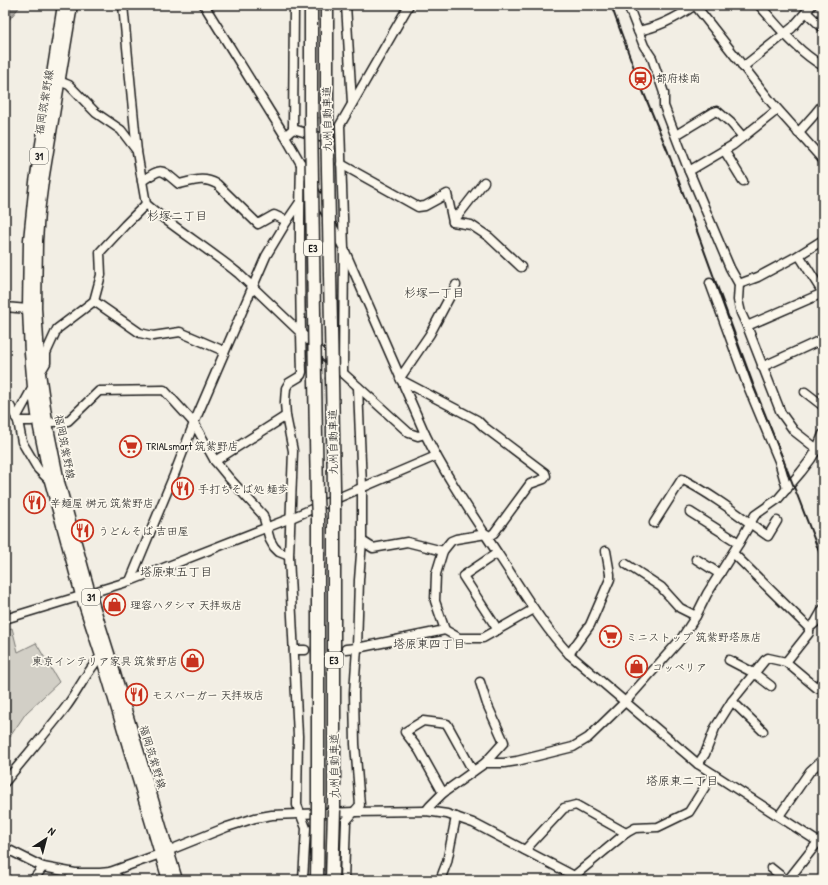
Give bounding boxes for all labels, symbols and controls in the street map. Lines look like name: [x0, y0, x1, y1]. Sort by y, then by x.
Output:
station icon: 都府楼南: [628, 65, 654, 91]
street label: 福岡筑紫野線: [32, 68, 56, 136]
place label: 都府楼南: [656, 71, 700, 85]
street label: 九州自動車道: [319, 86, 335, 152]
road number: 31: [30, 148, 48, 164]
district label: 杉塚二丁目: [147, 207, 207, 224]
road number: E3: [304, 240, 322, 256]
district label: 杉塚一丁目: [404, 284, 464, 301]
street label: 九州自動車道: [325, 409, 341, 475]
street label: 福岡筑紫野線: [52, 413, 78, 481]
supermarket icon: TRIALsmart 筑紫野店: [117, 433, 143, 459]
place label: TRIALsmart 筑紫野店: [146, 439, 239, 453]
restaurant icon: 手打ちそば処 麺歩: [169, 476, 195, 502]
place label: 手打ちそば処 麺歩: [198, 482, 289, 496]
restaurant icon: 辛麺屋 桝元 筑紫野店: [22, 490, 48, 516]
place label: 辛麺屋 桝元 筑紫野店: [50, 496, 154, 510]
restaurant icon: うどんそば 吉田屋: [69, 518, 95, 544]
place label: うどんそば 吉田屋: [98, 524, 189, 538]
district label: 塔原東五丁目: [140, 563, 212, 580]
road number: 31: [82, 589, 100, 605]
shop icon: 理容ハタシマ 天拝坂店: [101, 592, 127, 618]
place label: 理容ハタシマ 天拝坂店: [130, 598, 243, 612]
supermarket icon: ミニストップ 筑紫野塔原店: [597, 624, 623, 650]
place label: ミニストップ 筑紫野塔原店: [626, 630, 762, 644]
district label: 塔原東四丁目: [393, 635, 465, 652]
shop icon: 東京インテリア家具 筑紫野店: [180, 648, 206, 674]
road number: E3: [325, 652, 343, 668]
place label: 東京インテリア家具 筑紫野店: [32, 654, 178, 668]
shop icon: コッペリア: [623, 654, 649, 680]
place label: コッペリア: [652, 660, 707, 674]
restaurant icon: モスバーガー 天拝坂店: [124, 682, 150, 708]
place label: モスバーガー 天拝坂店: [152, 688, 264, 702]
street label: 福岡筑紫野線: [137, 723, 169, 791]
street label: 九州自動車道: [327, 733, 341, 799]
district label: 塔原東二丁目: [646, 772, 718, 789]
north arrow: [26, 819, 66, 859]
text: N: [45, 824, 58, 838]

